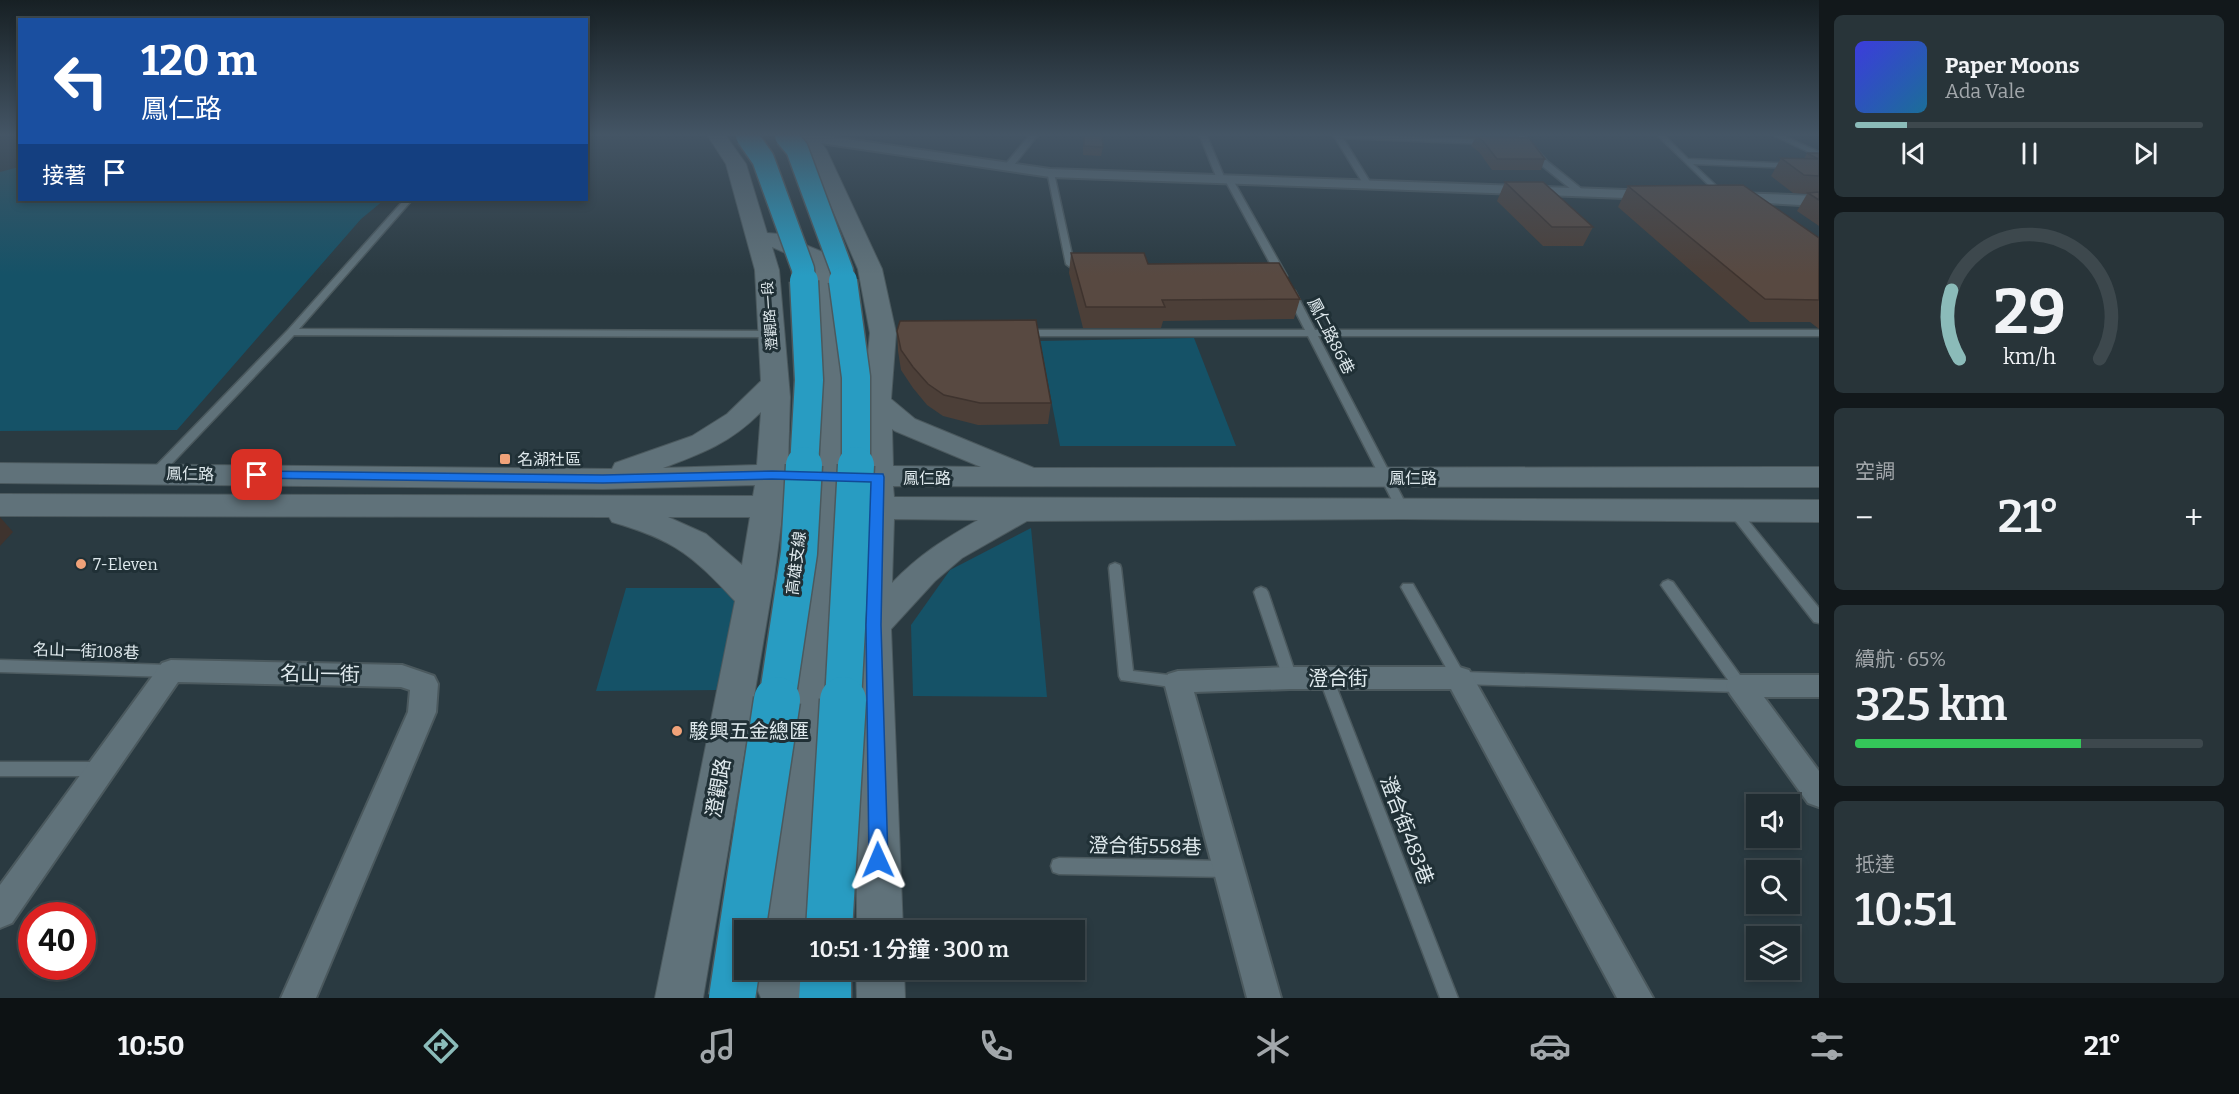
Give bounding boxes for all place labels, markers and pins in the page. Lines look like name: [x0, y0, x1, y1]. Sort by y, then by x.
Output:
pin: [231, 449, 282, 500]
place label: 名湖社區: [517, 450, 581, 469]
marker: 名湖社區: [498, 452, 512, 466]
place label: 7-Eleven: [93, 555, 158, 574]
marker: 7-Eleven: [74, 557, 88, 571]
place label: 駿興五金總匯: [689, 719, 809, 743]
marker: 駿興五金總匯: [670, 724, 684, 738]

